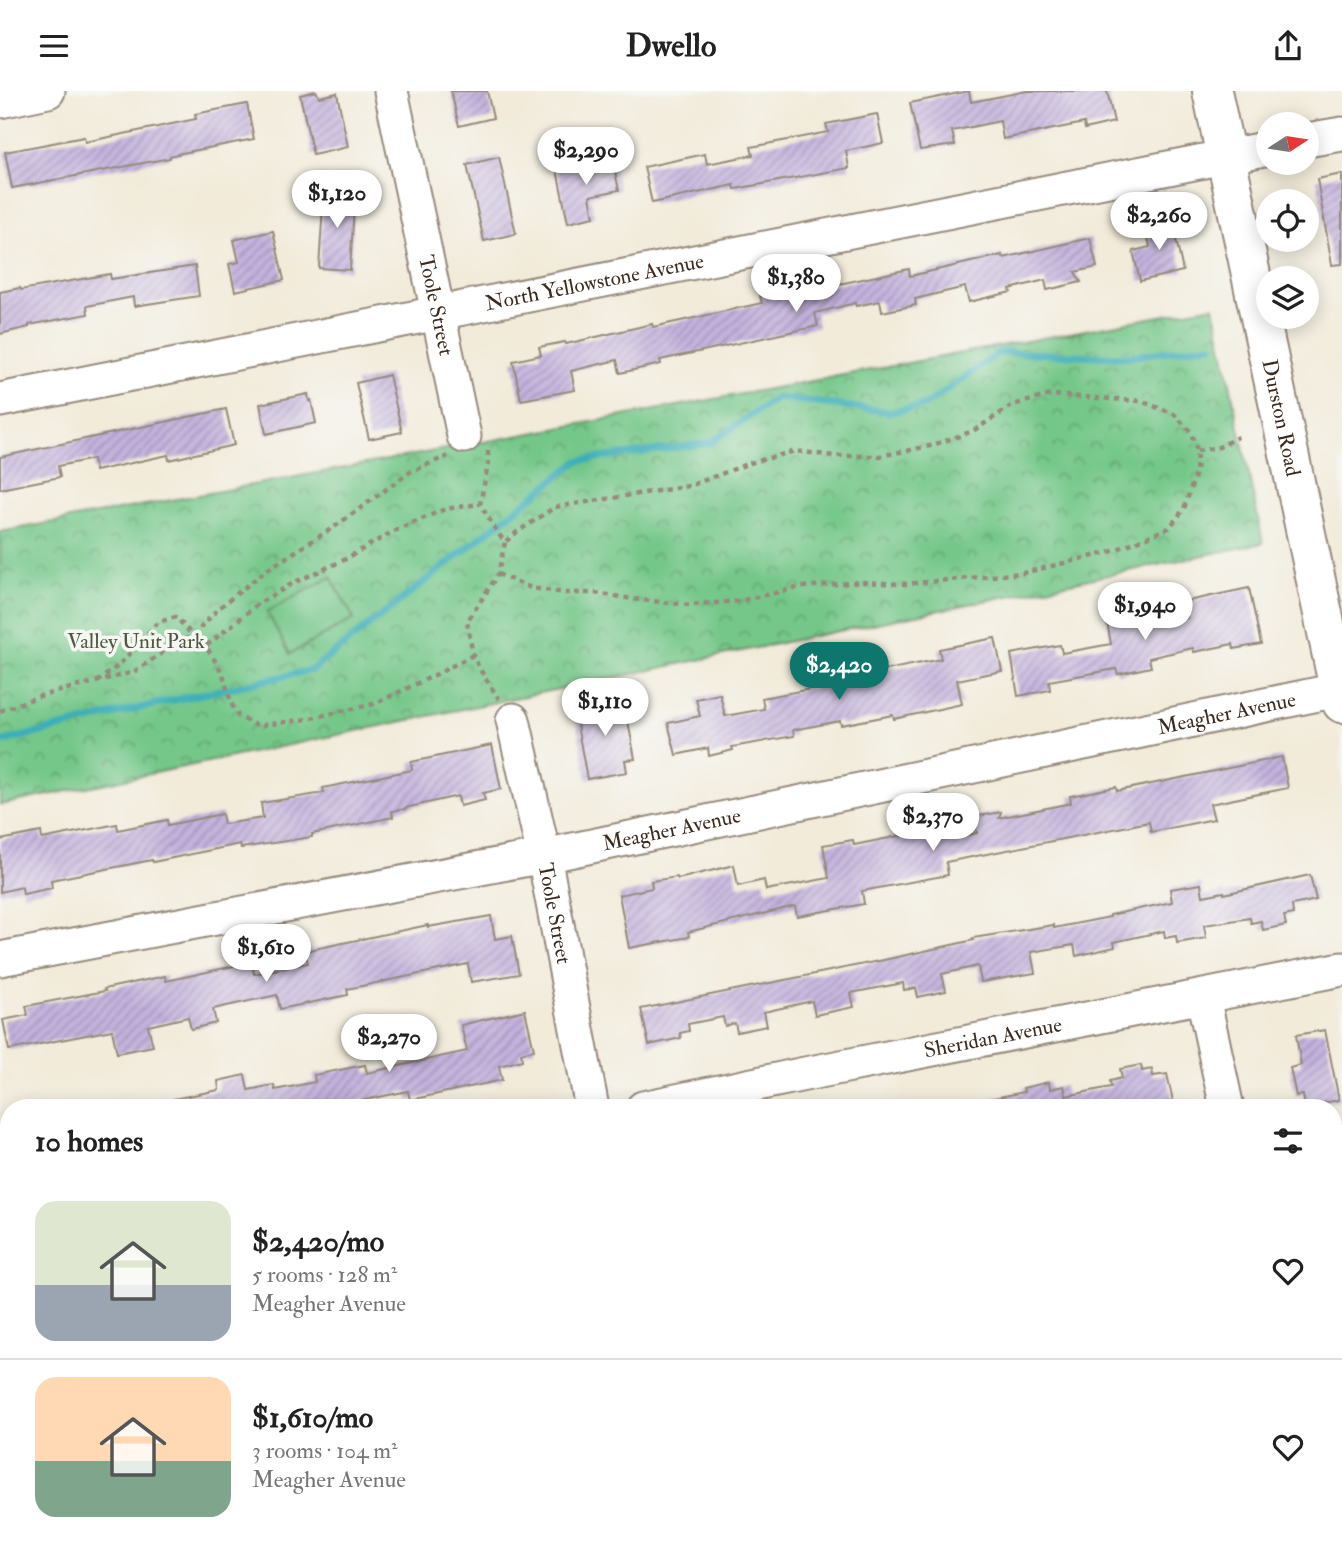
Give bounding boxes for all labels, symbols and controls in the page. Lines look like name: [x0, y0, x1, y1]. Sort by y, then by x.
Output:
text: Dwello: [626, 26, 716, 66]
icon: menu: [35, 27, 73, 65]
icon: share: [1269, 27, 1307, 65]
north arrow: [1256, 112, 1320, 175]
map controls: [1256, 112, 1319, 329]
pin: $2,290: [529, 127, 643, 187]
text: $2,290: [553, 135, 619, 164]
pin: $1,120: [280, 171, 394, 230]
text: $1,120: [308, 178, 366, 207]
button: locate: [1256, 189, 1319, 252]
pin: $2,260: [1102, 193, 1216, 252]
text: $2,260: [1126, 200, 1192, 229]
street label: North Yellowstone Avenue: [483, 248, 706, 317]
street label: Toole Street: [412, 253, 460, 358]
pin: $1,380: [739, 255, 853, 314]
text: $1,380: [767, 262, 825, 291]
button: layers: [1256, 266, 1319, 329]
street label: Durston Road: [1255, 357, 1307, 479]
pin: $1,940: [1088, 582, 1202, 642]
text: $1,940: [1114, 590, 1176, 619]
park label: Valley Unit Park: [67, 628, 205, 655]
pin: $2,420: [782, 643, 896, 702]
text: $2,420: [806, 650, 872, 679]
pin: $1,110: [548, 679, 662, 738]
text: $1,110: [578, 686, 632, 715]
street label: Meagher Avenue: [1155, 686, 1298, 741]
pin: $2,370: [876, 793, 990, 853]
text: $2,370: [902, 801, 964, 830]
street label: Meagher Avenue: [600, 802, 743, 857]
street label: Toole Street: [532, 861, 577, 966]
pin: $1,610: [209, 925, 323, 984]
text: $1,610: [237, 932, 295, 961]
street label: Sheridan Avenue: [922, 1011, 1064, 1064]
pin: $2,270: [332, 1014, 446, 1074]
text: $2,270: [357, 1022, 421, 1051]
icon: filters: [1269, 1122, 1307, 1160]
text: 10 homes: [35, 1123, 143, 1160]
text: $2,420/mo: [252, 1223, 384, 1260]
icon: home: [91, 1229, 175, 1313]
icon: heart: [1269, 1252, 1307, 1290]
text: 5 rooms · 128 m²: [252, 1260, 397, 1289]
text: Meagher Avenue: [252, 1289, 406, 1318]
text: $1,610/mo: [252, 1399, 373, 1436]
icon: home: [91, 1405, 175, 1489]
icon: heart: [1269, 1428, 1307, 1466]
text: 3 rooms · 104 m²: [252, 1436, 398, 1465]
text: Meagher Avenue: [252, 1465, 406, 1494]

